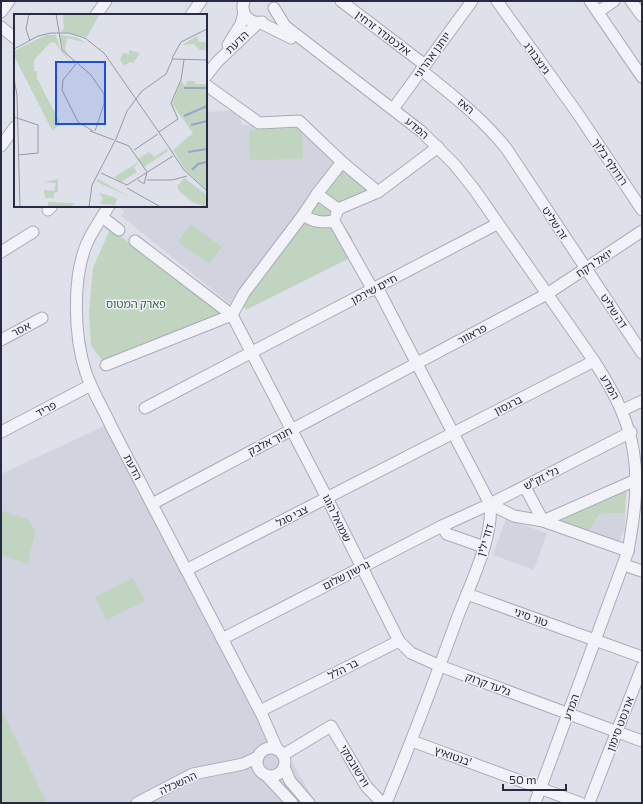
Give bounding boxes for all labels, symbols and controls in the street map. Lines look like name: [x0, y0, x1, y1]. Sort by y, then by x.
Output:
street label: אלכסנדר זרחין: [353, 8, 414, 58]
inset map: [14, 14, 207, 207]
street label: הדעת: [222, 28, 251, 56]
street label: יוחנן אהרוני: [410, 29, 453, 80]
street label: גינצבורג: [521, 39, 553, 76]
street label: האז: [455, 95, 477, 116]
street label: המדע: [403, 114, 432, 141]
street label: רודולף בלוך: [590, 136, 631, 188]
street label: זה שליט: [540, 204, 571, 242]
street label: יואל רקח: [573, 246, 614, 280]
street label: חיים שירמן: [348, 271, 399, 306]
street label: דה שליט: [598, 291, 631, 330]
park label: פארק המטוס: [106, 297, 166, 310]
street label: אסר: [9, 318, 33, 339]
street label: פראוור: [455, 320, 489, 347]
street label: המדע: [598, 372, 623, 402]
street label: ברגסון: [492, 392, 524, 417]
street label: פריד: [33, 398, 59, 419]
street label: חנוך אלבק: [245, 423, 294, 458]
street label: הדעת: [121, 452, 146, 482]
street label: נלי זק"ש: [521, 463, 561, 492]
street label: שמואל הוגו: [320, 492, 354, 544]
street label: צבי סגל: [274, 502, 310, 529]
street label: דוד ילין: [473, 522, 496, 558]
street label: גרשון שלום: [320, 557, 372, 592]
street label: טור סיני: [512, 604, 550, 629]
street label: בר הלל: [325, 655, 360, 682]
street label: גלעד קרוק: [464, 669, 513, 698]
street label: המדע: [560, 692, 581, 722]
street label: ארנסט סימון: [603, 695, 636, 753]
street label: וירשובסקי: [338, 742, 373, 789]
street label: בנטואיץ': [433, 743, 474, 768]
scale bar: [503, 766, 566, 792]
street label: ההשכלה: [157, 768, 199, 797]
text: 50 m: [509, 772, 537, 786]

